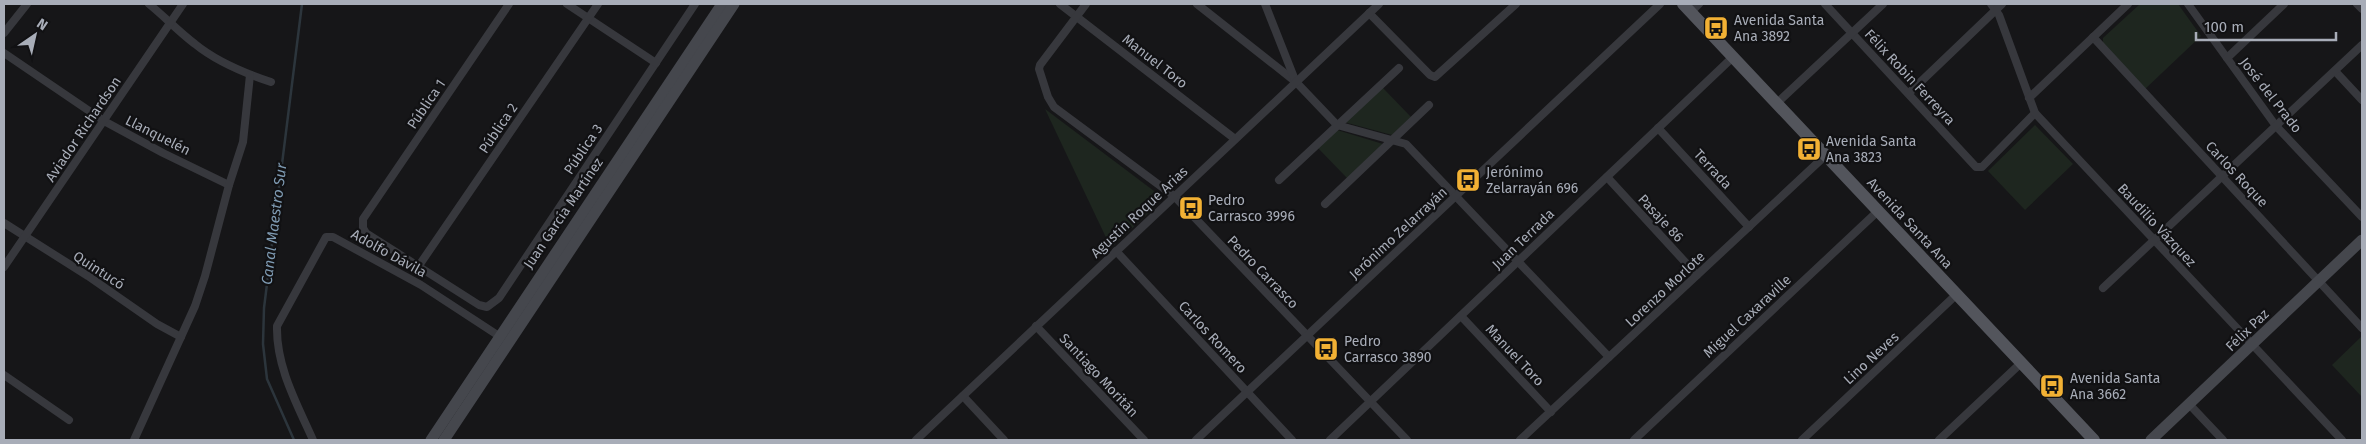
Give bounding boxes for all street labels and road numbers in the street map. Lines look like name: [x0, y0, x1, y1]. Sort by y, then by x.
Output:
street label: Félix Robin Ferreyra: [1861, 26, 1958, 129]
street label: Manuel Toro: [1119, 31, 1191, 92]
street label: José del Prado: [2236, 54, 2305, 136]
street label: Aviador Richardson: [42, 73, 125, 185]
street label: Pública 1: [404, 76, 449, 132]
street label: Pública 2: [475, 100, 521, 157]
street label: Llanquelén: [122, 112, 193, 159]
street label: Pública 3: [560, 121, 606, 178]
street label: Carlos Roque: [2202, 138, 2271, 211]
street label: Terrada: [1690, 146, 1735, 193]
street label: Juan García Martínez: [520, 155, 607, 272]
street label: Agustín Roque Arias: [1087, 163, 1192, 262]
street label: Avenida Santa Ana: [1863, 174, 1956, 272]
street label: Baudilio Vázquez: [2114, 180, 2200, 270]
street label: Jerónimo Zelarrayán: [1346, 184, 1451, 283]
street label: Pasaje 86: [1634, 191, 1687, 246]
street label: Juan Terrada: [1489, 205, 1558, 273]
street label: Adolfo Dávila: [348, 226, 430, 281]
street label: Pedro Carrasco: [1224, 232, 1302, 312]
street label: Quintucó: [70, 248, 128, 293]
street label: Lorenzo Morlote: [1622, 248, 1709, 331]
street label: Miguel Caxaraville: [1700, 271, 1795, 361]
street label: Carlos Romero: [1175, 298, 1250, 377]
street label: Félix Paz: [2222, 306, 2273, 355]
street label: Manuel Toro: [1482, 321, 1547, 390]
street label: Lino Neves: [1840, 328, 1903, 388]
street label: Santiago Moritán: [1056, 330, 1142, 421]

